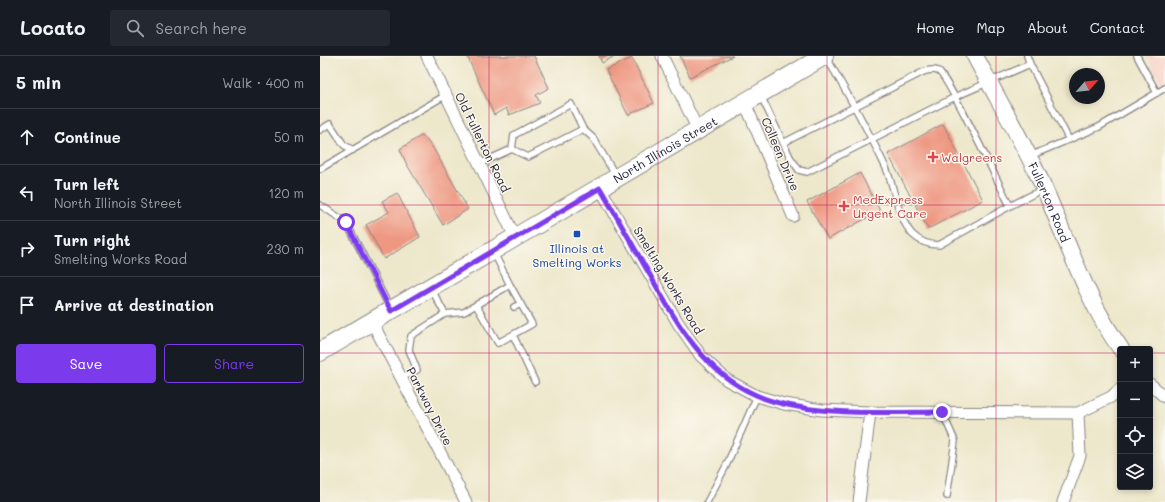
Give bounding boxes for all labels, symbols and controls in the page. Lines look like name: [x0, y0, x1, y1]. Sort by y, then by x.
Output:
search box: [110, 10, 390, 46]
text: Locato: [20, 15, 86, 40]
icon: search: [124, 17, 146, 39]
text: Search here: [156, 18, 247, 38]
text: Home: [916, 18, 954, 37]
text: Map: [976, 18, 1005, 37]
text: About: [1027, 18, 1068, 37]
text: Contact: [1090, 18, 1145, 37]
north arrow: [1069, 68, 1105, 104]
text: 5 min: [16, 71, 61, 93]
text: Walk · 400 m: [222, 74, 304, 91]
street label: Old Fullerton Road: [452, 89, 514, 195]
street label: North Illinois Street: [610, 113, 720, 186]
street label: Colleen Drive: [758, 115, 804, 193]
icon: ahead: [16, 126, 38, 148]
text: Continue: [54, 127, 121, 147]
text: 50 m: [274, 128, 304, 145]
place label: Walgreens: [941, 149, 1003, 165]
marker: Walgreens: [928, 152, 938, 162]
street label: Fullerton Road: [1025, 159, 1074, 245]
text: Turn left: [54, 174, 119, 194]
icon: left: [16, 182, 38, 204]
text: 120 m: [268, 184, 304, 201]
place label: MedExpress Urgent Care: [853, 191, 927, 221]
text: North Illinois Street: [54, 194, 182, 211]
marker: MedExpress Urgent Care: [838, 200, 850, 212]
route start: [337, 213, 355, 231]
street label: Smelting Works Road: [631, 223, 708, 337]
marker: Illinois at Smelting Works: [572, 229, 582, 239]
text: Turn right: [54, 230, 131, 250]
icon: right: [16, 238, 38, 260]
text: 230 m: [267, 240, 304, 257]
place label: Illinois at Smelting Works: [532, 240, 622, 270]
text: Smelting Works Road: [54, 250, 187, 267]
icon: arrive: [16, 294, 38, 316]
text: Arrive at destination: [54, 295, 214, 315]
button: Save: [16, 344, 156, 383]
button: Share: [164, 344, 304, 383]
map controls: [1117, 346, 1153, 490]
button: +: [1117, 346, 1153, 382]
street label: Parkway Drive: [403, 364, 457, 448]
button: −: [1117, 382, 1153, 418]
route end: [933, 403, 951, 421]
button: locate: [1117, 418, 1153, 454]
button: layers: [1117, 454, 1153, 490]

